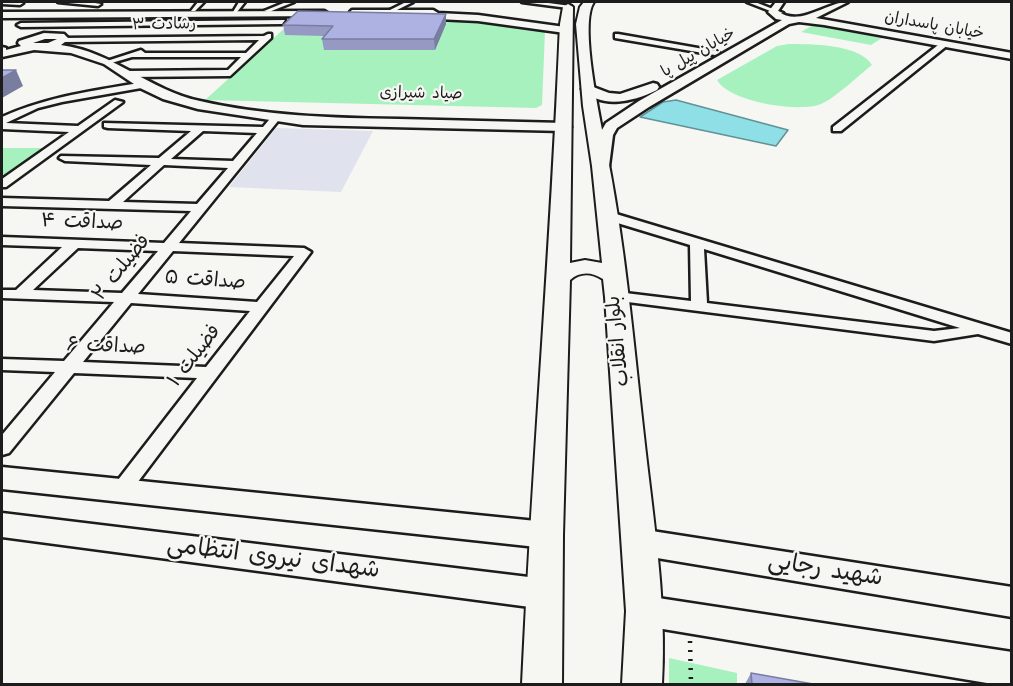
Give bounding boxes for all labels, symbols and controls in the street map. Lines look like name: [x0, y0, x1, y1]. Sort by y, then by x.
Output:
street label: خیابان پاسداران: [883, 9, 985, 45]
street label: رشادت ۳: [132, 16, 196, 36]
street label: خیابان پیل پا: [659, 25, 739, 83]
street label: صیاد شیرازی: [379, 85, 463, 105]
street label: صداقت ۴: [40, 211, 124, 237]
street label: فضیلت ۲: [89, 231, 157, 307]
street label: صداقت ۵: [164, 267, 246, 297]
street label: بلوار انقلاب: [603, 294, 637, 388]
street label: فضیلت ۱: [164, 321, 228, 393]
street label: صداقت ۶: [66, 335, 146, 361]
street label: شهدای نیروی انتظامی: [165, 533, 381, 587]
street label: شهید رجایی: [766, 549, 884, 595]

